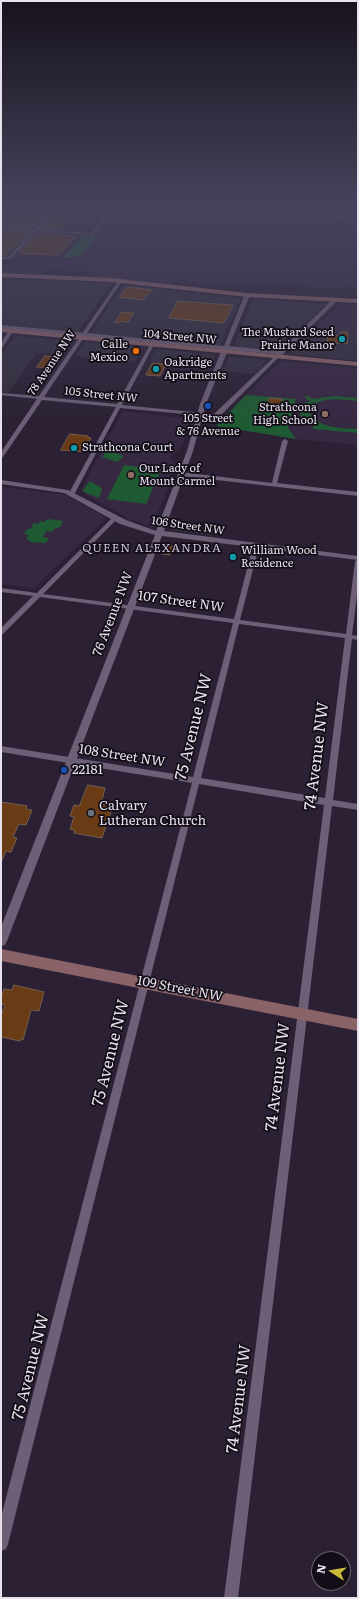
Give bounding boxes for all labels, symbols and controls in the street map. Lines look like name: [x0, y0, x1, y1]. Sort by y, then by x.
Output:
place label: The Mustard Seed Prairie Manor: [241, 326, 334, 352]
street label: 104 Street NW: [143, 327, 217, 347]
street label: 78 Avenue NW: [25, 328, 79, 398]
marker: The Mustard Seed Prairie Manor: [337, 334, 347, 344]
place label: Calle Mexico: [90, 338, 128, 364]
marker: Calle Mexico: [131, 346, 141, 356]
place label: Oakridge Apartments: [164, 356, 226, 382]
marker: Oakridge Apartments: [151, 364, 161, 374]
street label: 105 Street NW: [64, 385, 138, 405]
marker: 105 Street & 76 Avenue: [203, 401, 213, 411]
place label: Strathcona High School: [253, 401, 317, 427]
marker: Strathcona High School: [320, 409, 330, 419]
place label: 105 Street & 76 Avenue: [176, 412, 240, 438]
place label: Strathcona Court: [82, 441, 173, 455]
marker: Strathcona Court: [69, 443, 79, 453]
place label: Our Lady of Mount Carmel: [139, 462, 215, 488]
marker: Our Lady of Mount Carmel: [126, 470, 136, 480]
street label: 106 Street NW: [151, 514, 225, 538]
district label: QUEEN ALEXANDRA: [82, 541, 222, 555]
place label: William Wood Residence: [241, 544, 317, 570]
marker: William Wood Residence: [228, 552, 238, 562]
street label: 76 Avenue NW: [90, 569, 136, 659]
street label: 107 Street NW: [137, 588, 225, 616]
street label: 75 Avenue NW: [171, 672, 217, 782]
street label: 74 Avenue NW: [301, 701, 333, 811]
street label: 108 Street NW: [78, 741, 166, 771]
place label: 22181: [72, 762, 103, 778]
marker: 22181: [59, 765, 69, 775]
place label: Calvary Lutheran Church: [99, 798, 206, 829]
marker: Calvary Lutheran Church: [86, 808, 96, 818]
street label: 109 Street NW: [136, 973, 224, 1005]
street label: 75 Avenue NW: [88, 998, 134, 1108]
street label: 74 Avenue NW: [262, 1022, 294, 1132]
street label: 75 Avenue NW: [8, 1312, 54, 1422]
street label: 74 Avenue NW: [223, 1344, 255, 1454]
north arrow: [311, 1551, 351, 1591]
text: N: [311, 1563, 329, 1575]

